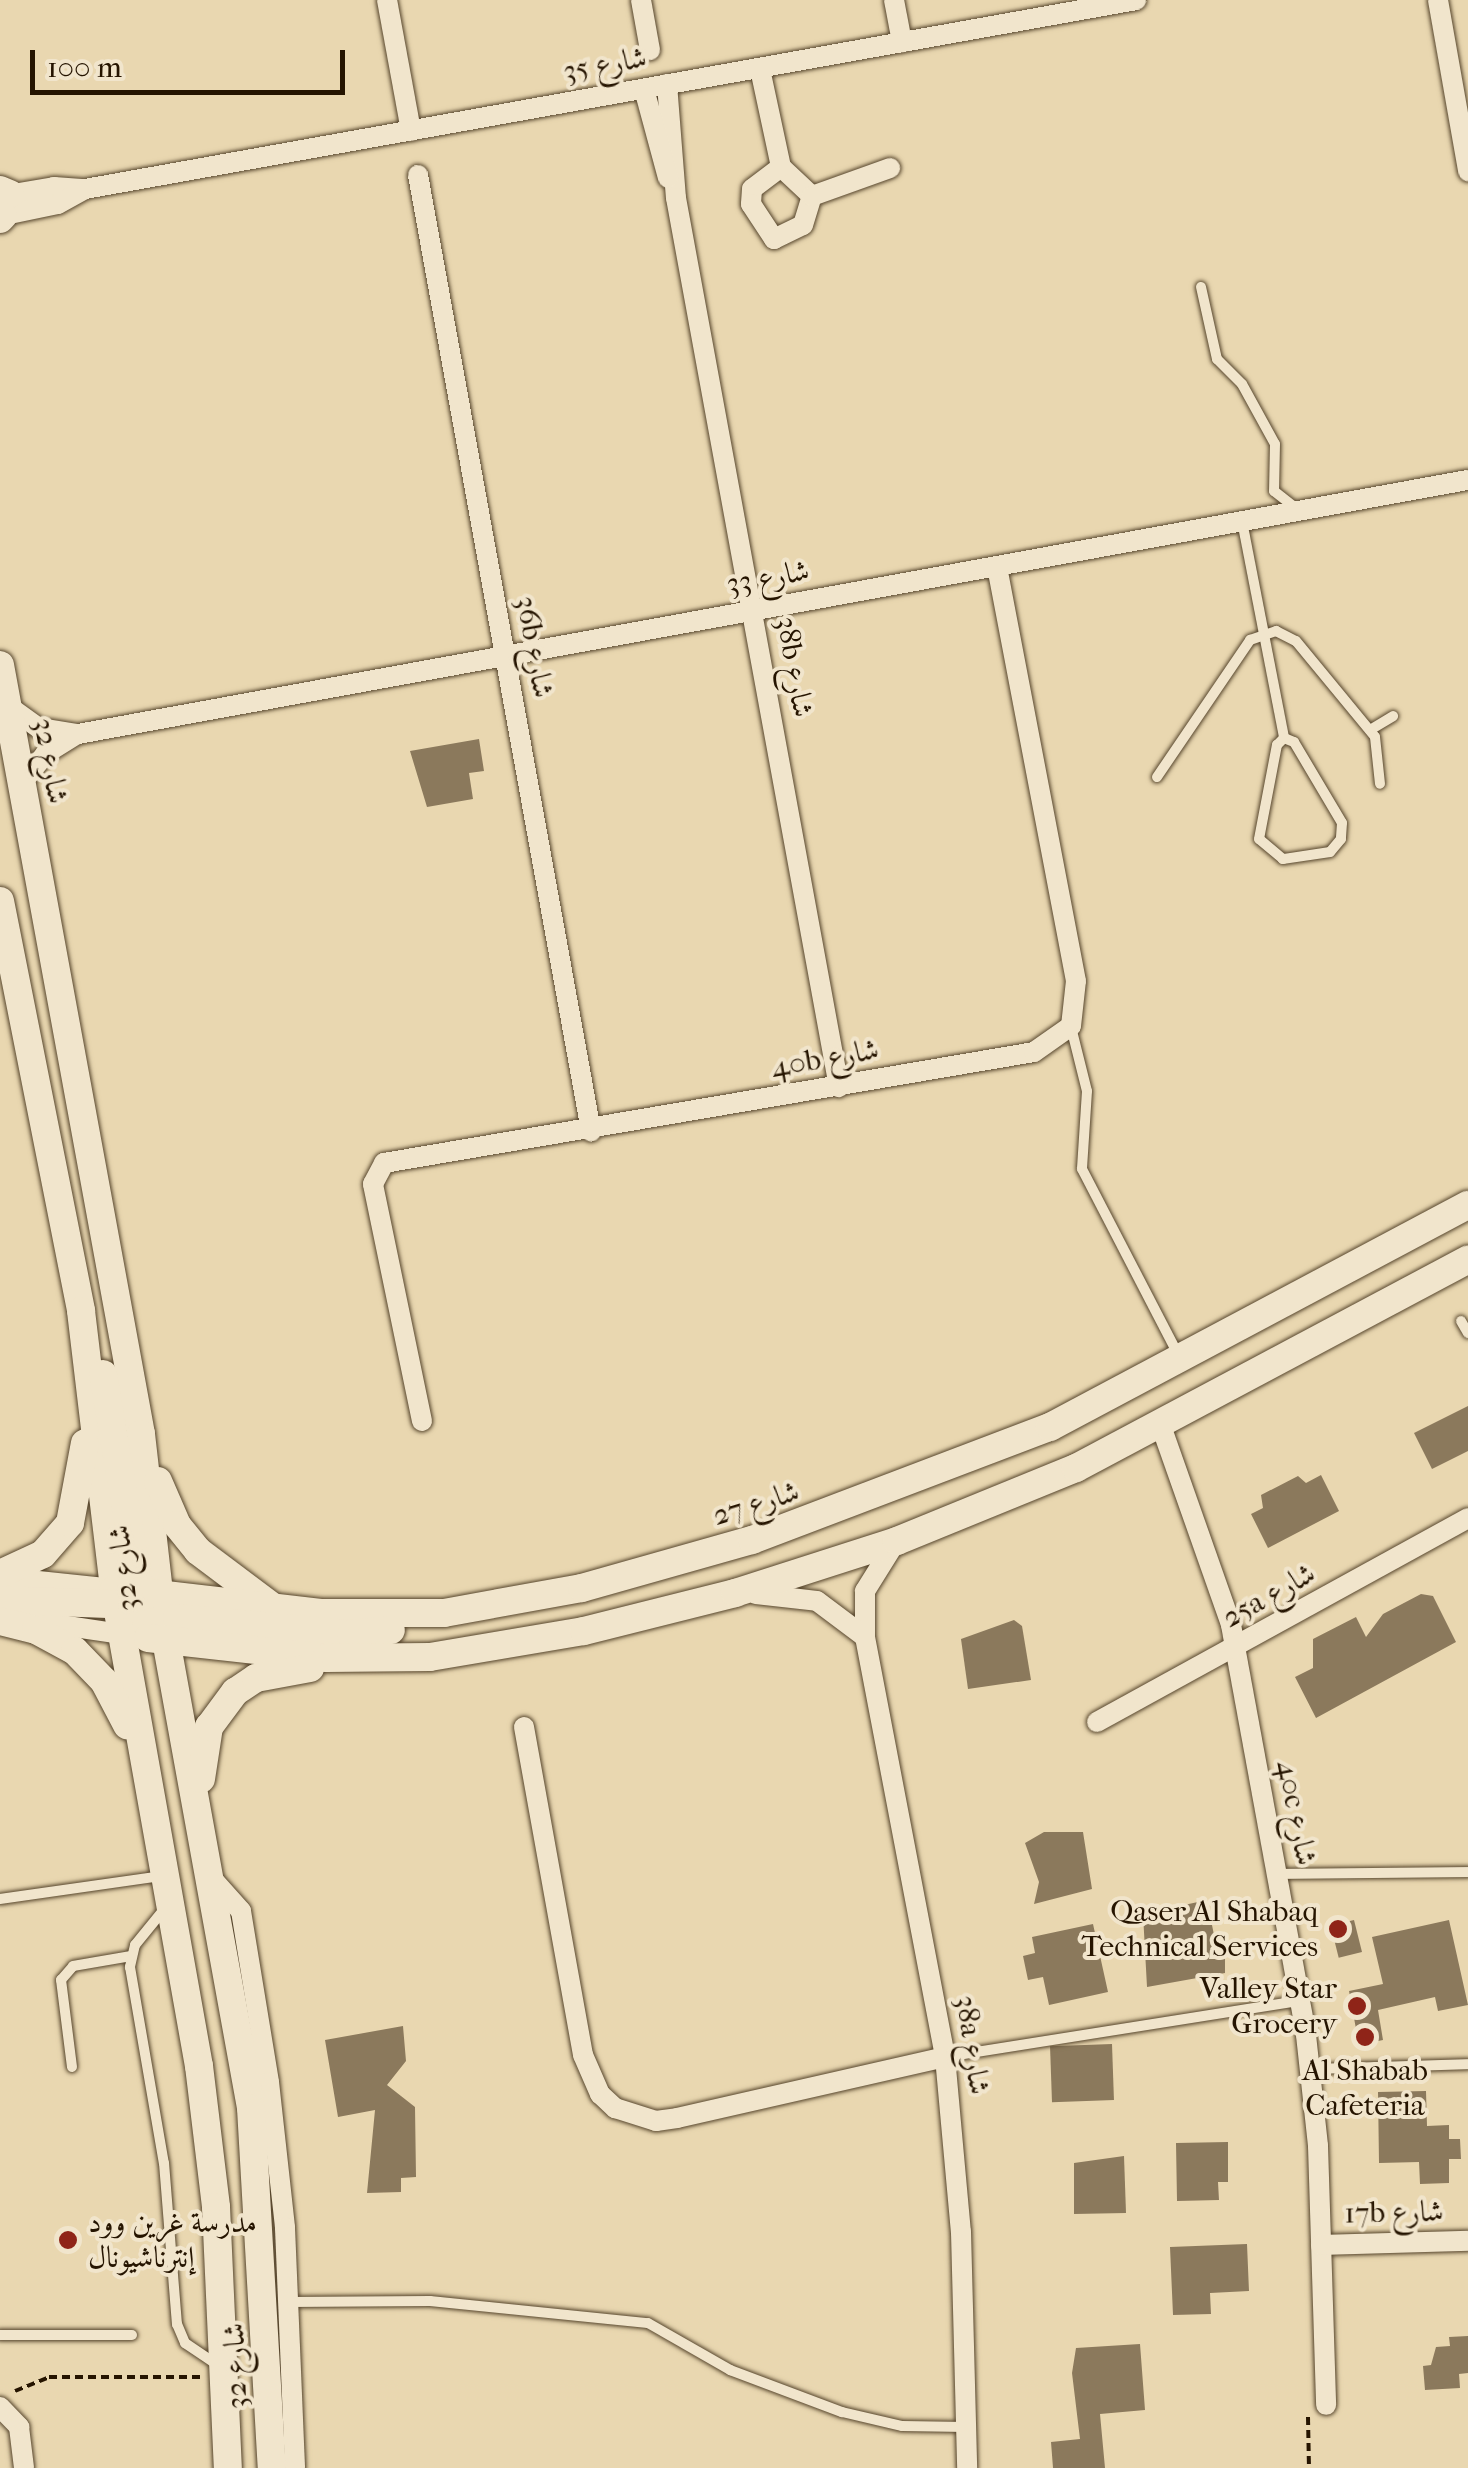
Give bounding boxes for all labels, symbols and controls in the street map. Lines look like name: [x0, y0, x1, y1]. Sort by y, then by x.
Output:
scale bar: [35, 30, 350, 92]
street label: شارع 35: [561, 40, 649, 90]
text: 100 m: [47, 50, 122, 85]
street label: شارع 33: [724, 553, 812, 603]
street label: 36b شارع: [507, 593, 561, 701]
street label: 38b شارع: [767, 614, 821, 720]
street label: شارع 32: [25, 715, 75, 807]
street label: 40b شارع: [768, 1032, 882, 1086]
street label: شارع 27: [708, 1474, 804, 1534]
street label: شارع 32: [102, 1523, 146, 1613]
street label: 25a شارع: [1216, 1556, 1322, 1636]
street label: 40c شارع: [1268, 1758, 1324, 1868]
place label: Qaser Al Shabaq Technical Services: [1082, 1894, 1318, 1964]
marker: Qaser Al Shabaq Technical Services: [1327, 1918, 1349, 1940]
place label: Valley Star Grocery: [1199, 1971, 1337, 2042]
street label: 38a شارع: [947, 1993, 997, 2097]
marker: Valley Star Grocery: [1346, 1995, 1368, 2017]
marker: Al Shabab Cafeteria: [1354, 2026, 1376, 2048]
place label: Al Shabab Cafeteria: [1302, 2053, 1428, 2124]
street label: 17b شارع: [1344, 2194, 1444, 2232]
place label: مدرسة غرين وود إنترناشيونال: [88, 2205, 257, 2276]
marker: مدرسة غرين وود إنترناشيونال: [57, 2229, 79, 2251]
street label: شارع 32: [217, 2322, 255, 2410]

